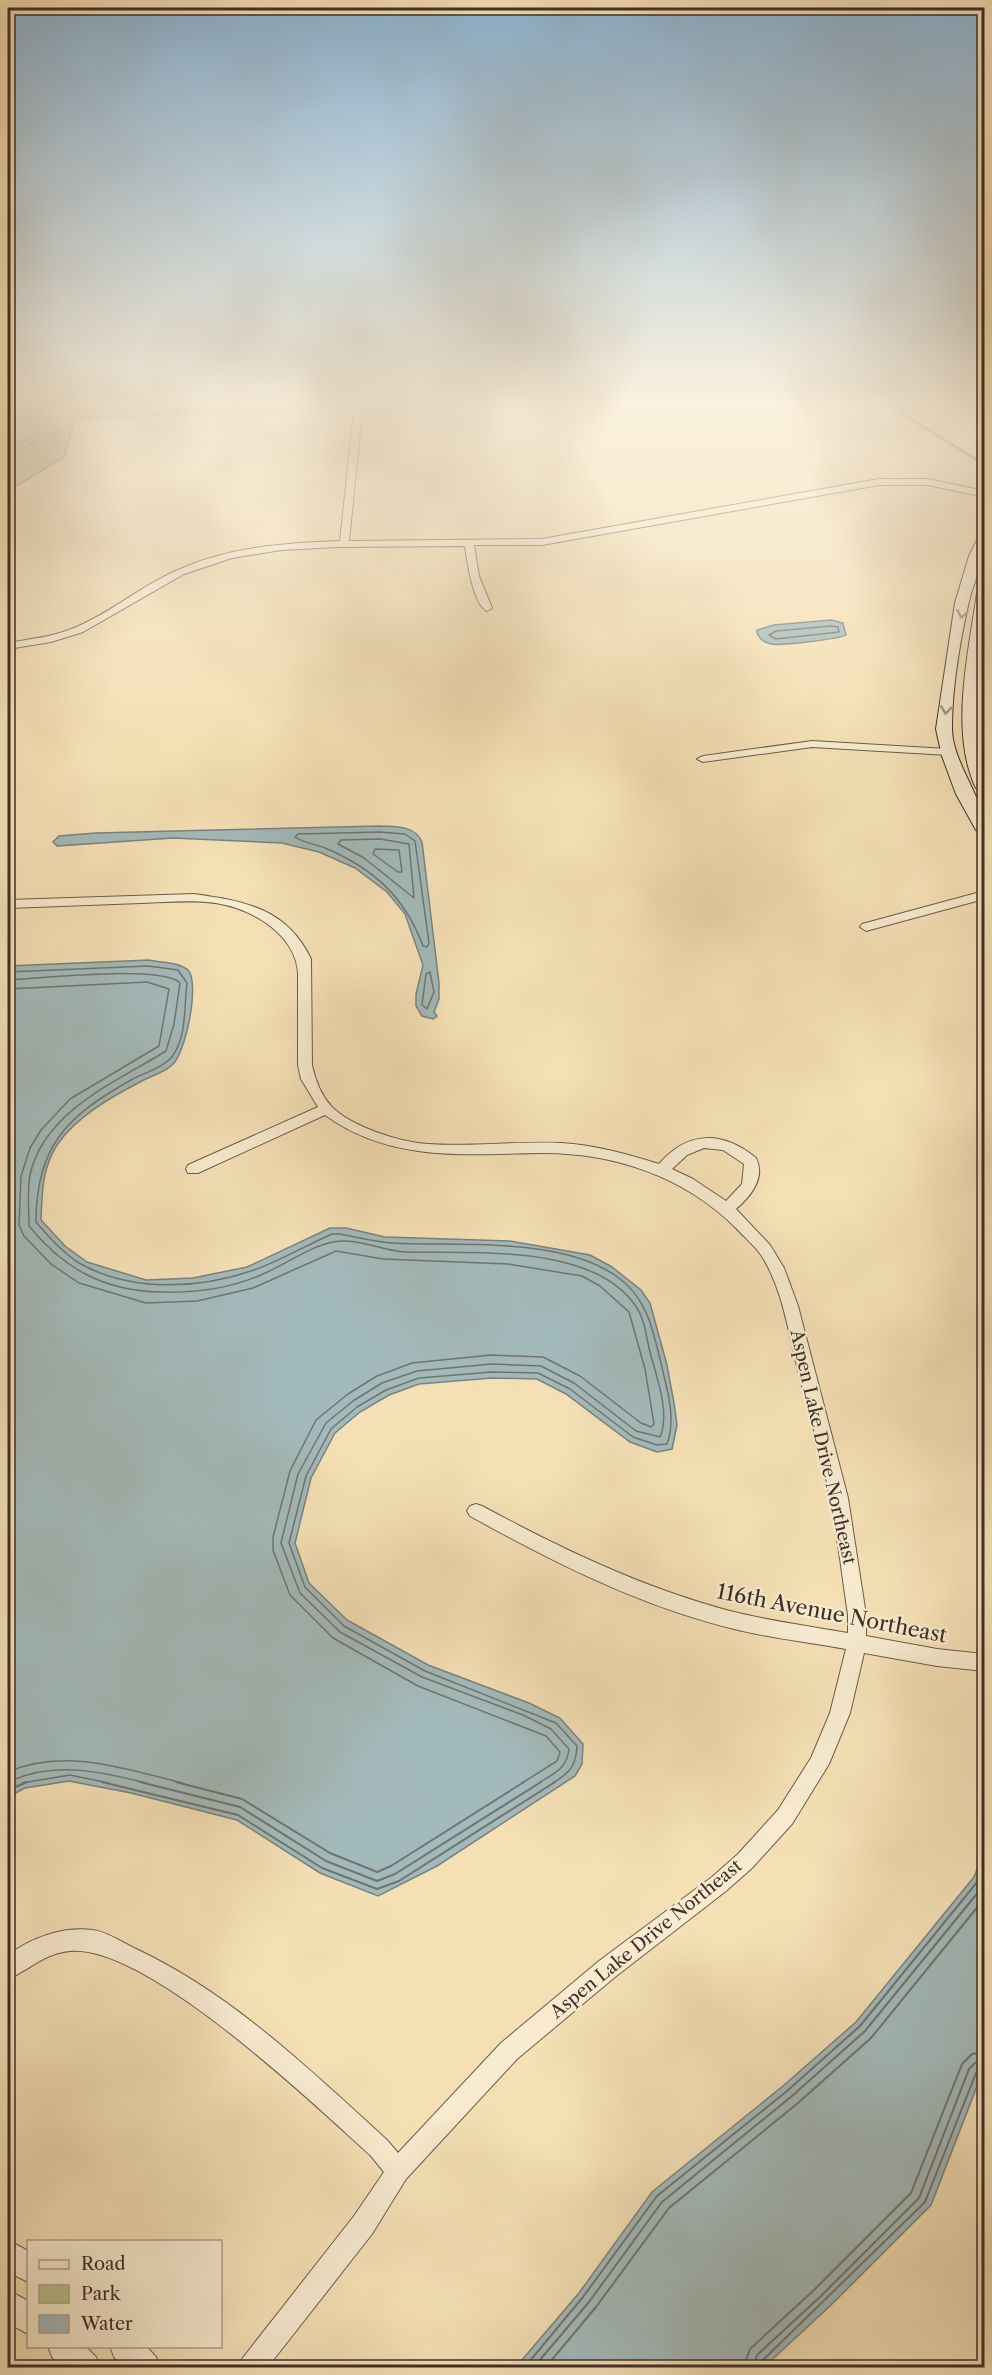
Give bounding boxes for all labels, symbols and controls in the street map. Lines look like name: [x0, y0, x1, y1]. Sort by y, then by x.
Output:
one-way arrow: [956, 609, 969, 619]
one-way arrow: [941, 705, 953, 715]
street label: Aspen Lake Drive Northeast: [785, 1327, 861, 1567]
street label: 116th Avenue Northeast: [715, 1578, 950, 1648]
street label: Aspen Lake Drive Northeast: [545, 1854, 747, 2024]
legend: [27, 2240, 222, 2348]
text: Road: [81, 2253, 126, 2275]
text: Park: [81, 2283, 122, 2305]
text: Water: [80, 2313, 133, 2335]

